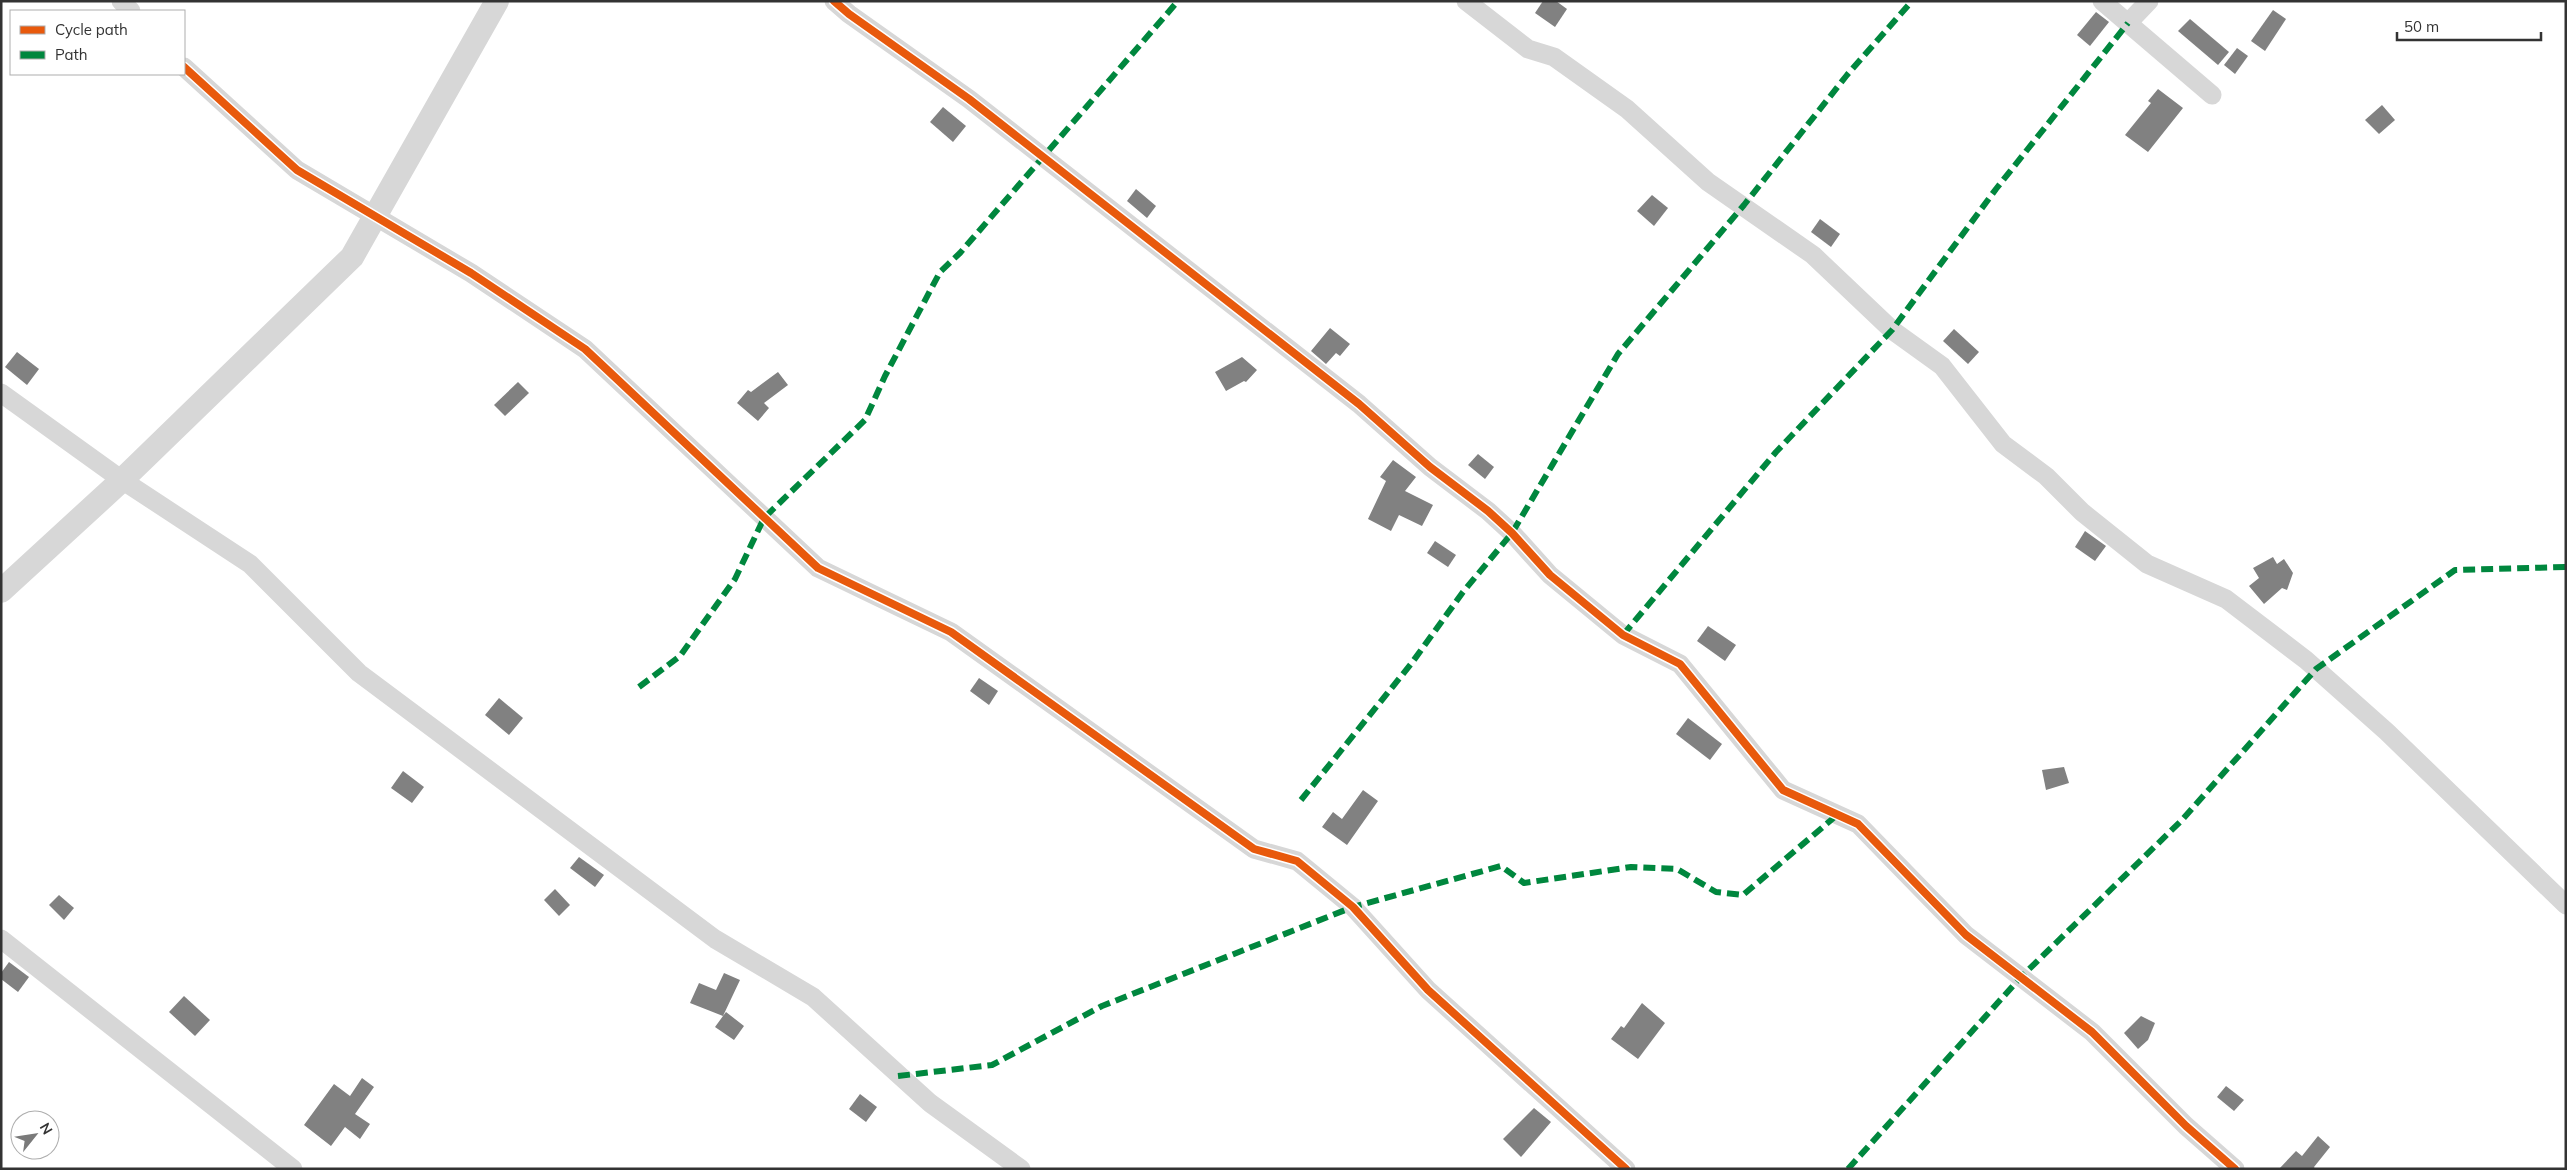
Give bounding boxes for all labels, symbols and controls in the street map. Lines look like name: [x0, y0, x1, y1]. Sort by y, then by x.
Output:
legend: [10, 10, 185, 75]
scale bar: [2397, 10, 2541, 42]
text: 50 m: [2404, 17, 2439, 36]
text: Cycle path: [55, 20, 128, 39]
text: Path: [55, 45, 87, 64]
north arrow: [10, 1110, 60, 1160]
text: N: [36, 1119, 57, 1138]

